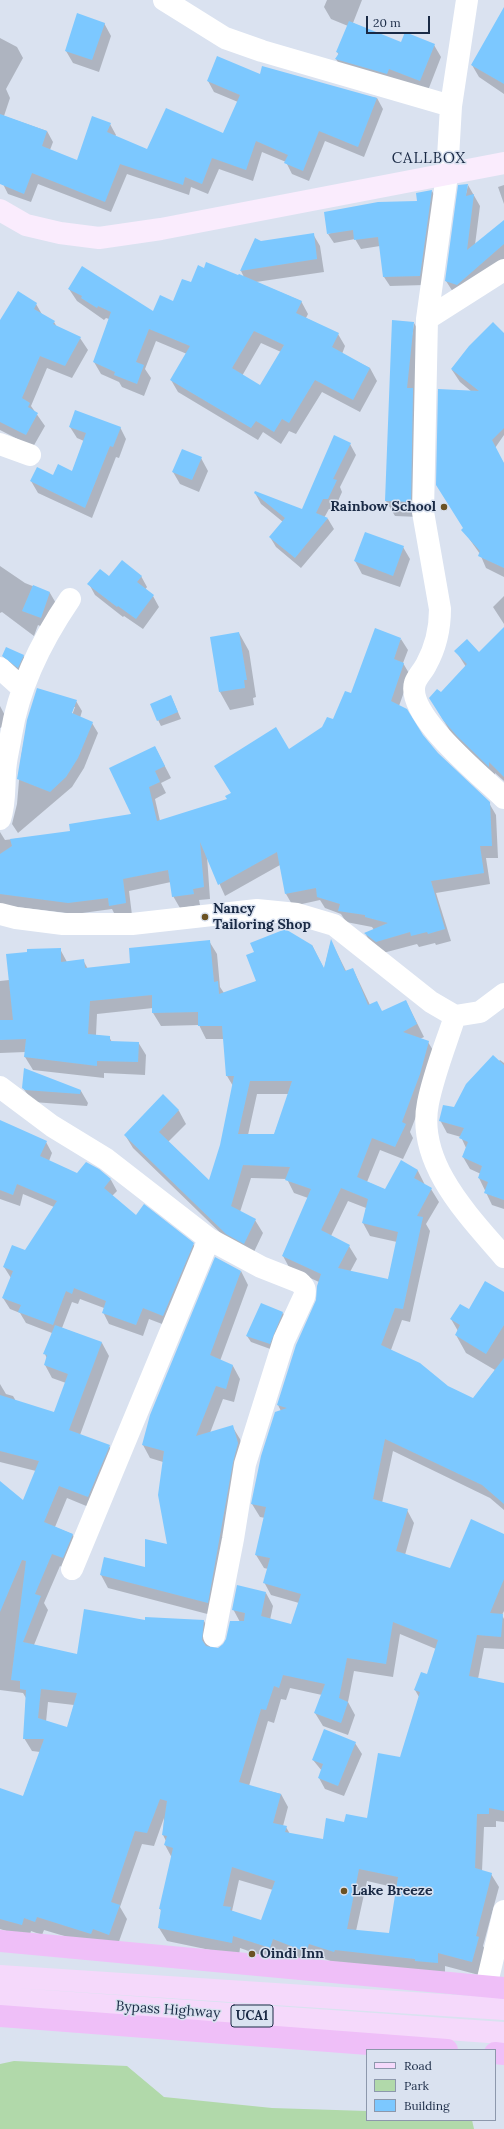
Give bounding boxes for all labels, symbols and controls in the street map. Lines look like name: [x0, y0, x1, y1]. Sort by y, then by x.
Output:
scale bar: [368, 8, 432, 34]
text: 20 m: [373, 15, 401, 30]
district label: CALLBOX: [392, 150, 466, 168]
place label: Rainbow School: [330, 499, 436, 515]
marker: Rainbow School: [439, 502, 449, 512]
place label: Nancy Tailoring Shop: [213, 901, 311, 934]
marker: Nancy Tailoring Shop: [200, 912, 210, 922]
place label: Lake Breeze: [352, 1883, 432, 1899]
marker: Lake Breeze: [339, 1886, 349, 1896]
place label: Oindi Inn: [260, 1946, 324, 1962]
marker: Oindi Inn: [247, 1949, 257, 1959]
street label: Bypass Highway: [115, 1998, 221, 2022]
road number: UCA1: [231, 2005, 273, 2027]
legend: [366, 2049, 496, 2121]
text: Road: [404, 2058, 432, 2073]
text: Park: [404, 2078, 429, 2093]
text: Building: [404, 2098, 450, 2113]

